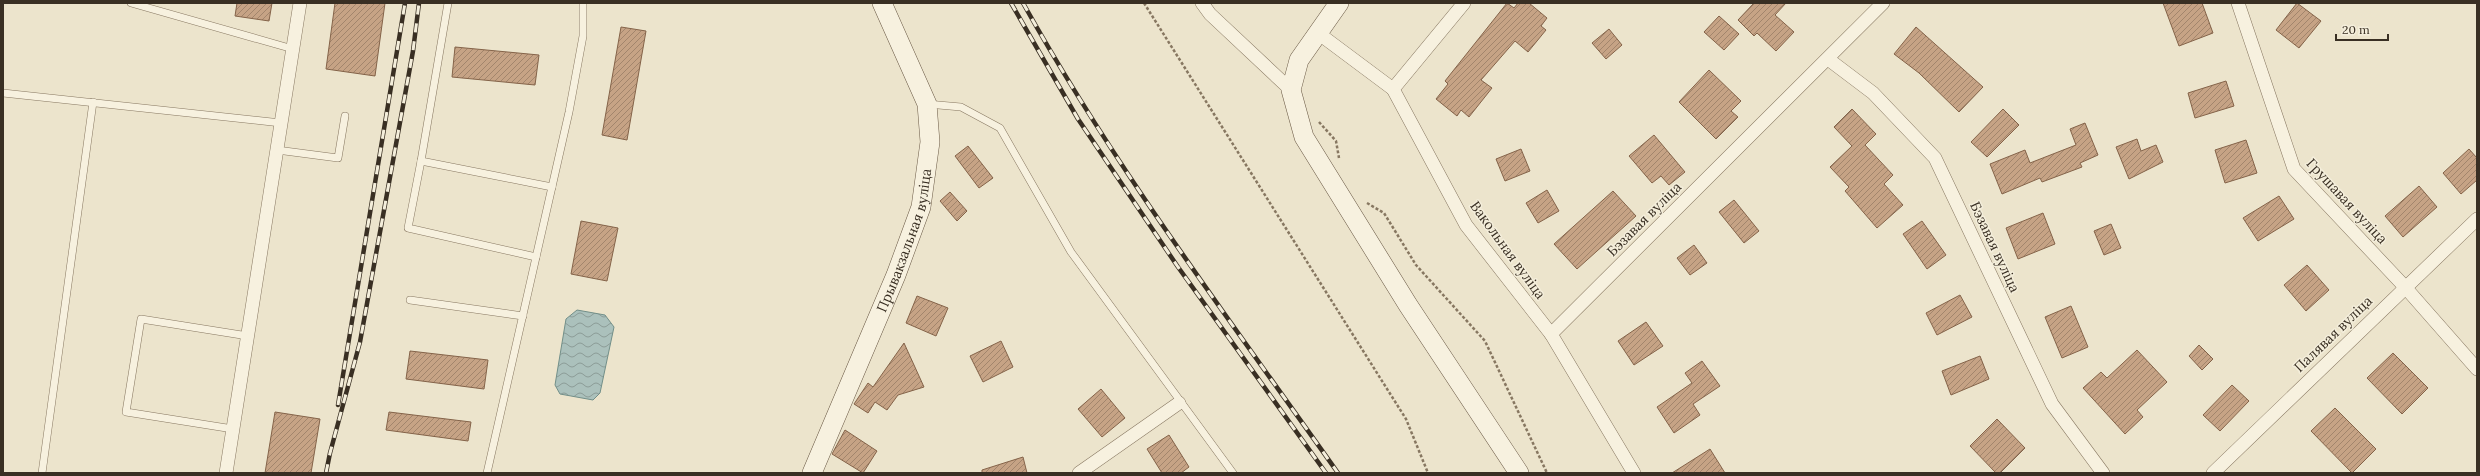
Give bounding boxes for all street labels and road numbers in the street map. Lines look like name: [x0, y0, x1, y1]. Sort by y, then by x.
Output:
street label: Грушавая вуліца: [2303, 154, 2391, 248]
street label: Прывакзальная вуліца: [872, 167, 935, 315]
street label: Бэзавая вуліца: [1603, 178, 1685, 260]
street label: Вакольная вуліца: [1466, 197, 1550, 303]
street label: Бэзавая вуліца: [1966, 199, 2024, 295]
street label: Палявая вуліца: [2290, 292, 2376, 376]

